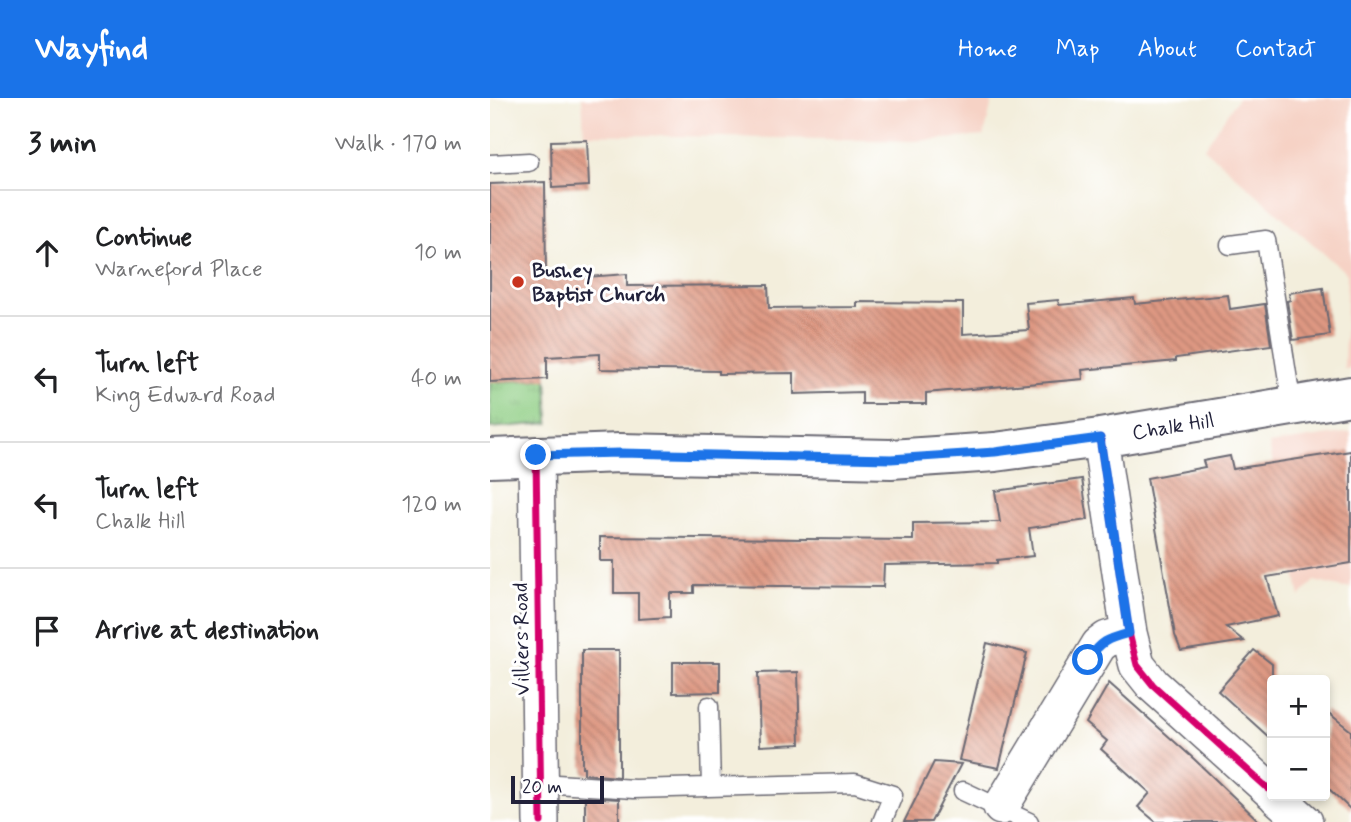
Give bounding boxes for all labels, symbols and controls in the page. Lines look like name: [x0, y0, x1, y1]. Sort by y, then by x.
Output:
text: Wayfind: [35, 27, 148, 71]
text: Home: [958, 34, 1018, 65]
text: Map: [1056, 34, 1100, 65]
text: About: [1138, 34, 1197, 65]
text: Contact: [1235, 34, 1316, 65]
text: 3 min: [28, 124, 97, 163]
text: Walk · 170 m: [334, 129, 462, 159]
text: Continue: [95, 221, 192, 255]
icon: ahead: [28, 234, 66, 272]
text: 10 m: [414, 238, 462, 268]
text: Warneford Place: [95, 255, 263, 285]
place label: Bushey Baptist Church: [532, 257, 666, 309]
marker: Bushey Baptist Church: [510, 274, 526, 290]
text: Turn left: [95, 347, 199, 381]
icon: left: [28, 360, 66, 398]
text: 40 m: [411, 364, 462, 394]
text: King Edward Road: [95, 381, 275, 411]
street label: Chalk Hill: [1130, 407, 1216, 447]
route end: [520, 439, 551, 470]
text: Turn left: [95, 473, 199, 507]
icon: left: [28, 486, 66, 524]
text: 120 m: [401, 490, 462, 520]
text: Chalk Hill: [95, 507, 186, 537]
street label: Villiers Road: [507, 582, 537, 696]
icon: arrive: [28, 612, 66, 650]
text: Arrive at destination: [95, 614, 319, 648]
route start: [1072, 644, 1103, 675]
map controls: [1267, 675, 1330, 801]
button: +: [1267, 675, 1330, 738]
button: −: [1267, 738, 1330, 801]
scale bar: [511, 773, 604, 805]
text: 20 m: [522, 775, 562, 800]

